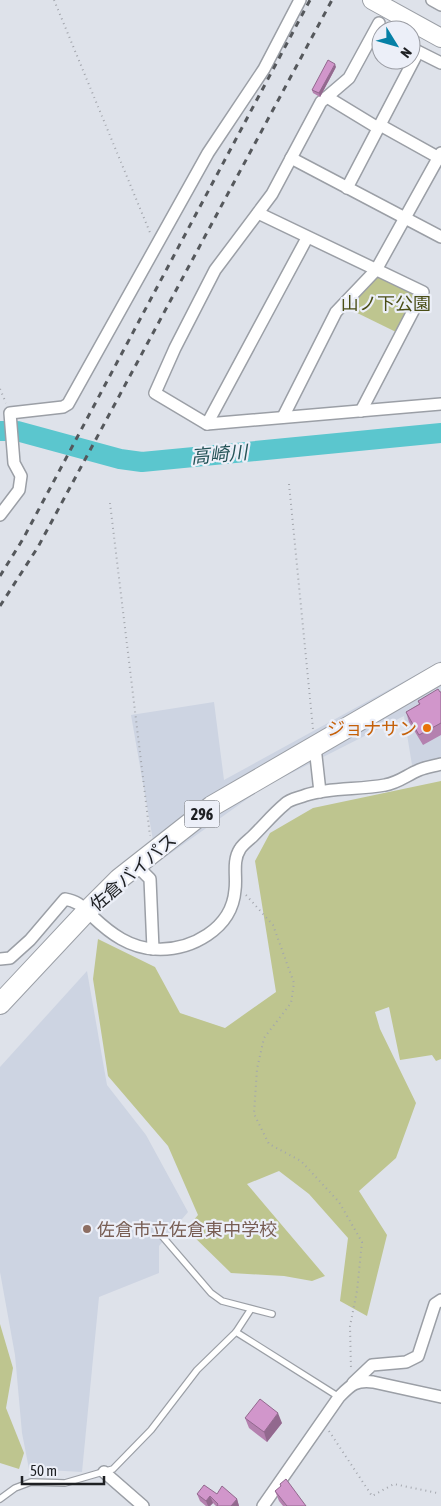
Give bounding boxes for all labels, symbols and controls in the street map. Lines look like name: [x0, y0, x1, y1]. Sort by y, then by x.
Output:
north arrow: [371, 20, 421, 70]
text: N: [398, 45, 415, 61]
park label: 山ノ下公園: [341, 293, 431, 314]
water label: 高崎川: [190, 440, 250, 467]
place label: ジョナサン: [327, 718, 417, 739]
marker: ジョナサン: [421, 722, 433, 734]
road number: 296: [184, 801, 220, 828]
street label: 佐倉バイパス: [85, 829, 181, 915]
place label: 佐倉市立佐倉東中学校: [97, 1219, 277, 1240]
marker: 佐倉市立佐倉東中学校: [81, 1223, 93, 1235]
scale bar: [22, 1454, 105, 1486]
text: 50 m: [30, 1462, 57, 1479]

